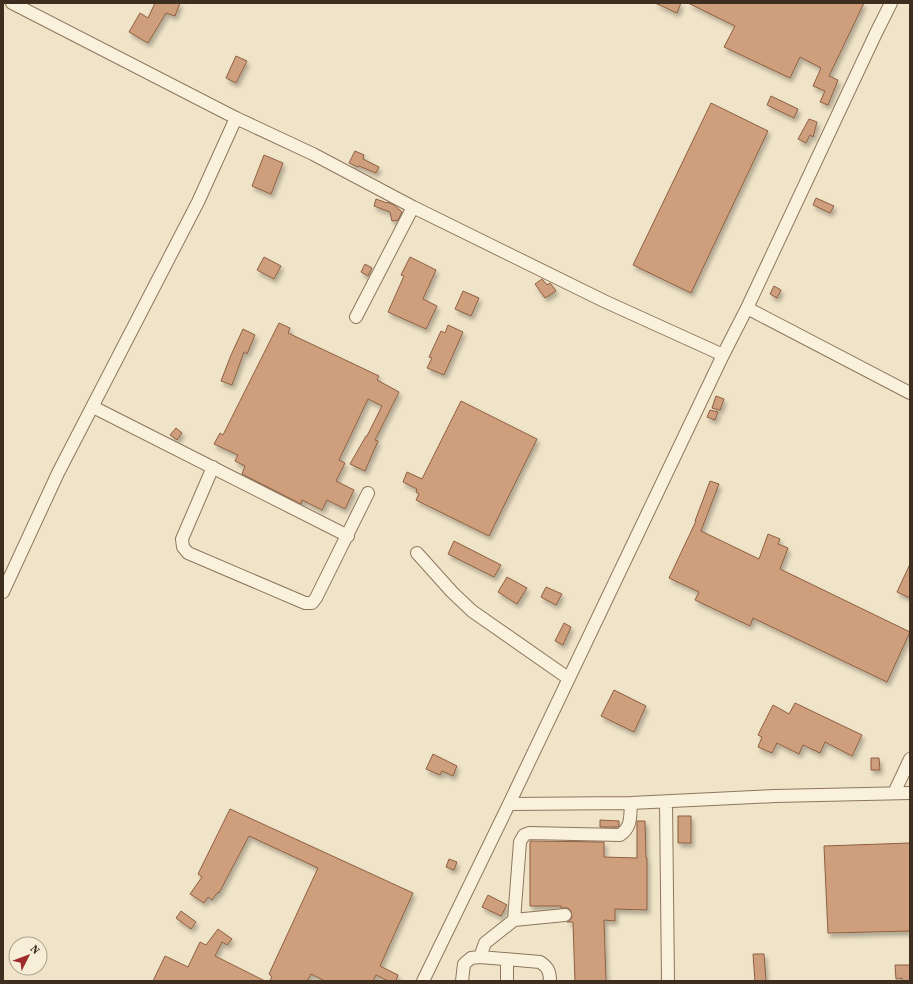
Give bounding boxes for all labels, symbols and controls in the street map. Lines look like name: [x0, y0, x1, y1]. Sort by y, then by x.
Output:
north arrow: [8, 936, 48, 976]
text: N: [27, 942, 43, 958]

